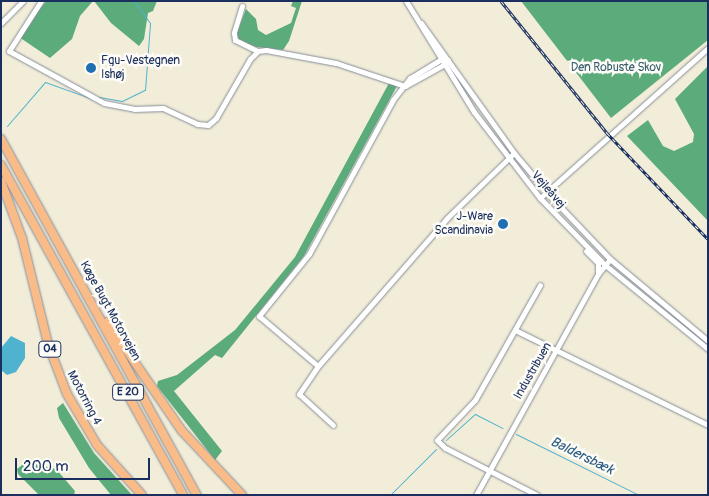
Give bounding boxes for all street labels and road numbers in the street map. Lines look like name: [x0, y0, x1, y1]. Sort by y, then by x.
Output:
street label: Vejleåvej: [528, 168, 568, 212]
street label: Køge Bugt Motorvejen: [77, 259, 143, 363]
road number: O4: [38, 340, 62, 358]
street label: Industribuen: [511, 340, 555, 402]
street label: Motorring 4: [64, 368, 104, 428]
road number: E 20: [112, 384, 144, 401]

